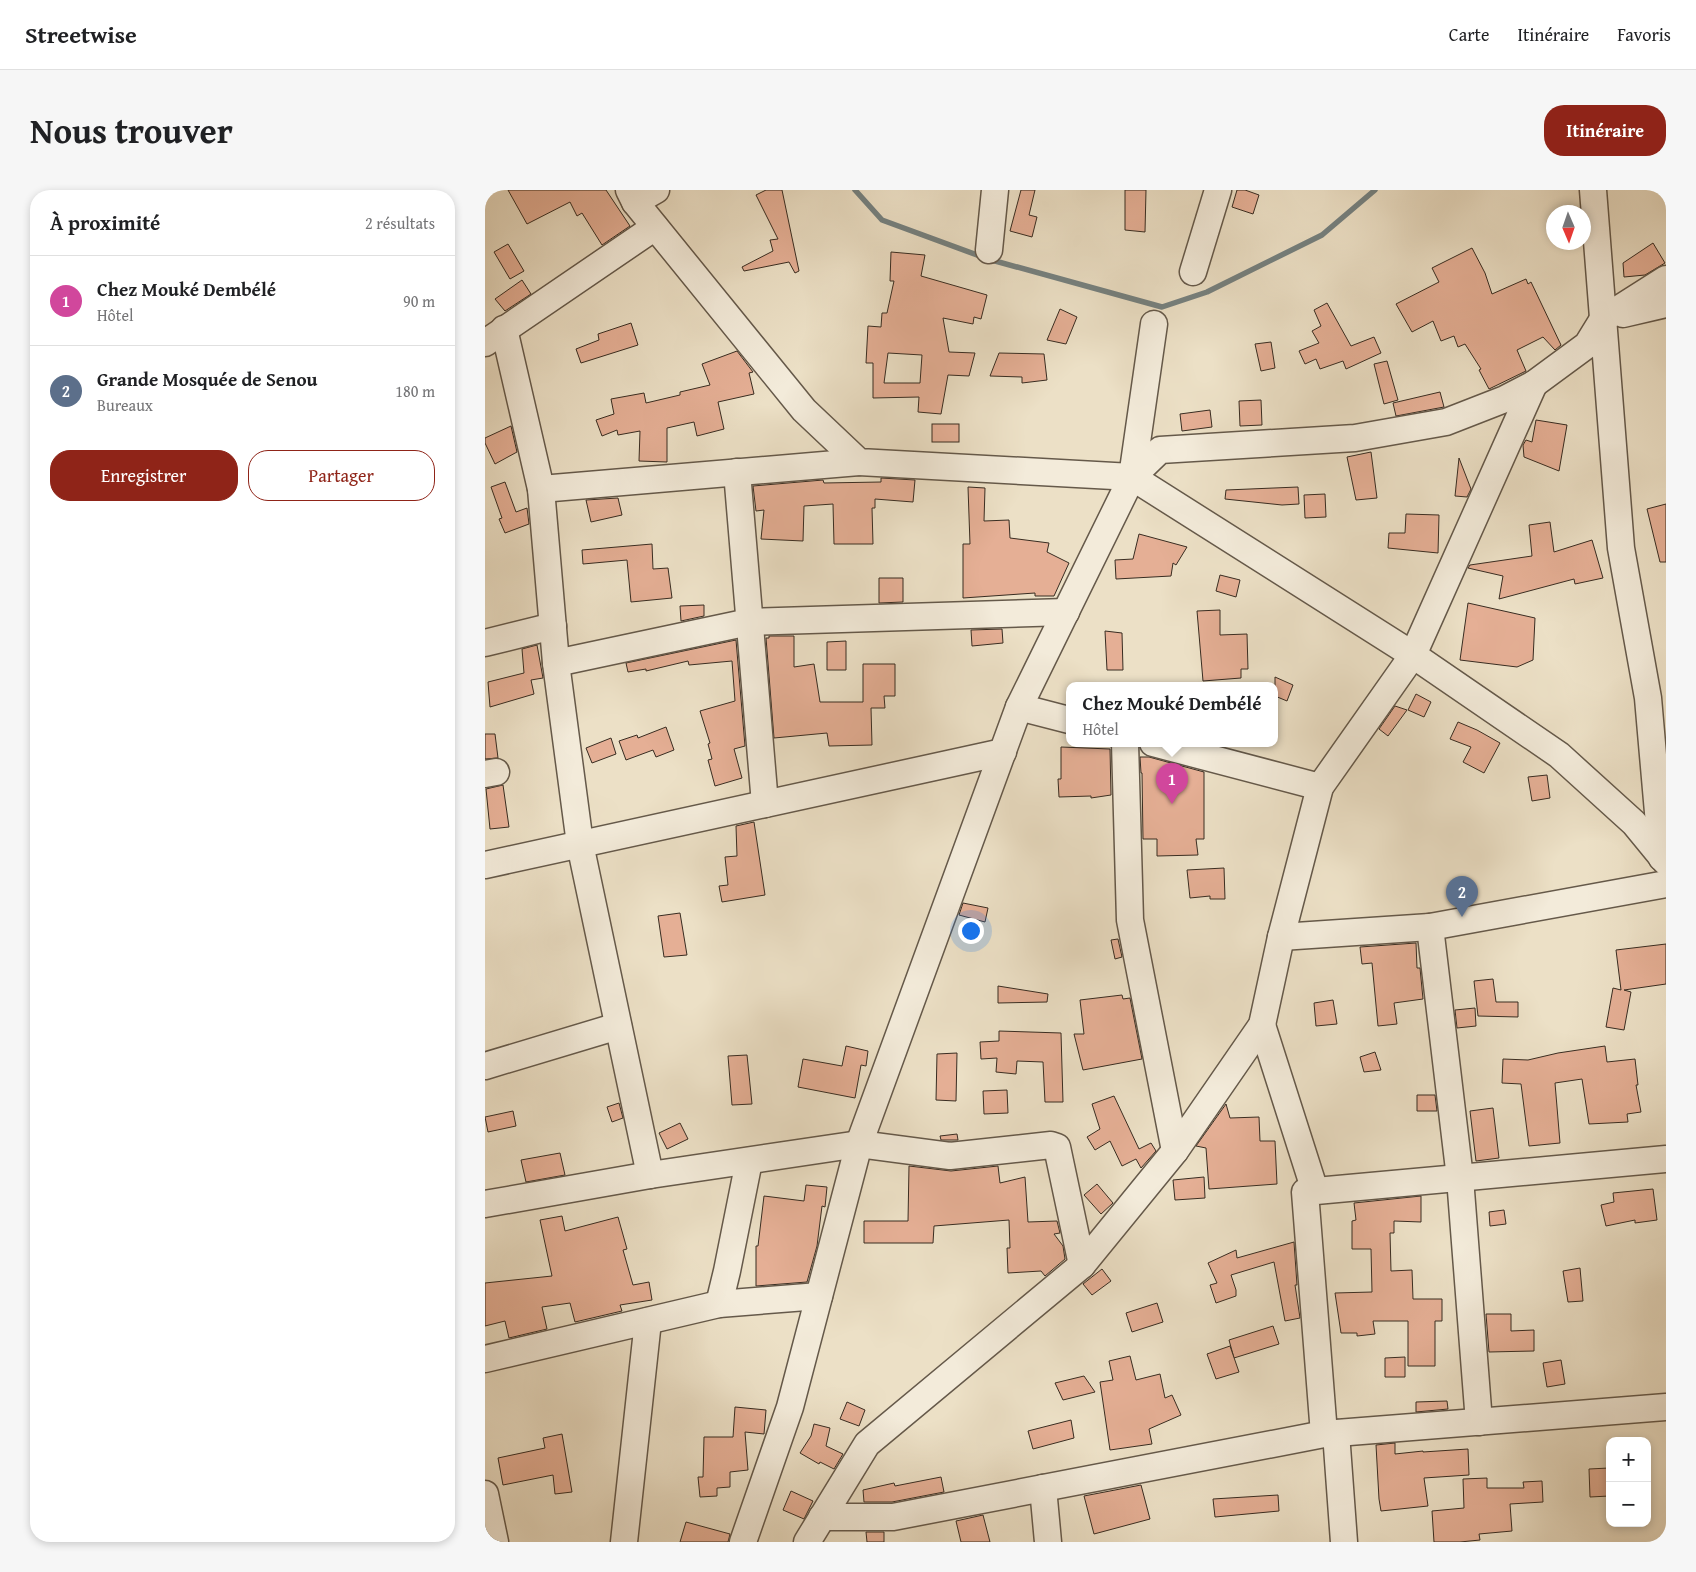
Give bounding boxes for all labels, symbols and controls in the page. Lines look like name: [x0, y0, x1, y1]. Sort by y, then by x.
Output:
text: Streetwise: [25, 17, 137, 52]
text: Carte: [1449, 21, 1489, 48]
text: Itinéraire: [1517, 21, 1589, 48]
text: Favoris: [1617, 21, 1671, 48]
text: Nous trouver: [30, 105, 233, 156]
button: Itinéraire: [1544, 105, 1666, 156]
north arrow: [1546, 205, 1591, 250]
text: À proximité: [50, 207, 160, 238]
text: 2 résultats: [365, 211, 435, 235]
text: Chez Mouké Dembélé: [97, 275, 276, 303]
text: 1: [62, 289, 70, 313]
text: 90 m: [403, 289, 435, 313]
text: Hôtel: [97, 303, 133, 327]
text: Grande Mosquée de Senou: [97, 365, 317, 393]
text: 2: [62, 379, 70, 403]
text: 180 m: [395, 379, 435, 403]
text: Bureaux: [97, 393, 153, 417]
button: Enregistrer: [50, 450, 238, 501]
button: Partager: [248, 450, 435, 501]
popup: [1066, 682, 1278, 747]
text: Chez Mouké Dembélé: [1082, 689, 1262, 717]
text: Hôtel: [1082, 717, 1119, 741]
pin: 1: [1156, 763, 1188, 804]
pin: 2: [1446, 876, 1478, 917]
your location: [958, 918, 984, 944]
map controls: [1606, 1437, 1651, 1527]
button: +: [1606, 1437, 1651, 1482]
button: −: [1606, 1482, 1651, 1527]

